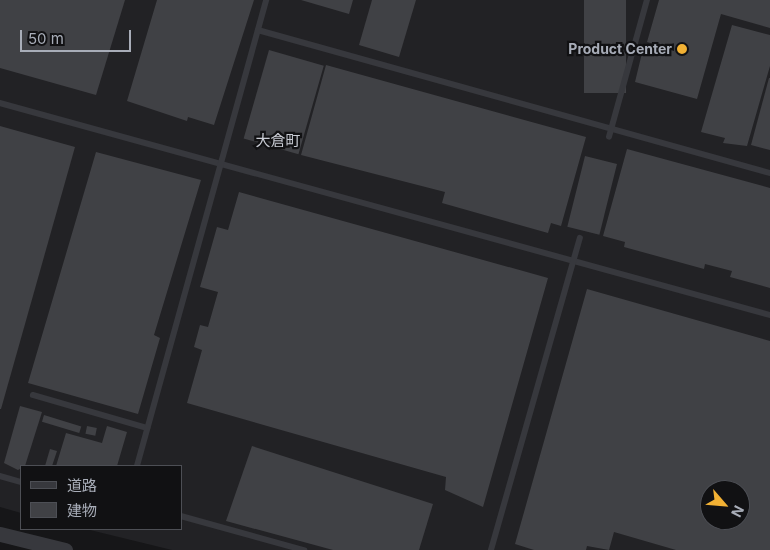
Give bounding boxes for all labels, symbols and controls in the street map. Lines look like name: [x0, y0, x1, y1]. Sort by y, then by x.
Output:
scale bar: [22, 20, 134, 52]
text: 50 m: [28, 29, 64, 48]
place label: Product Center: [568, 41, 672, 57]
marker: Product Center: [676, 43, 688, 55]
district label: 大倉町: [256, 132, 300, 150]
legend: [20, 465, 182, 530]
text: 道路: [67, 476, 97, 495]
north arrow: [700, 480, 750, 530]
text: 建物: [67, 501, 97, 520]
text: N: [728, 503, 748, 520]

